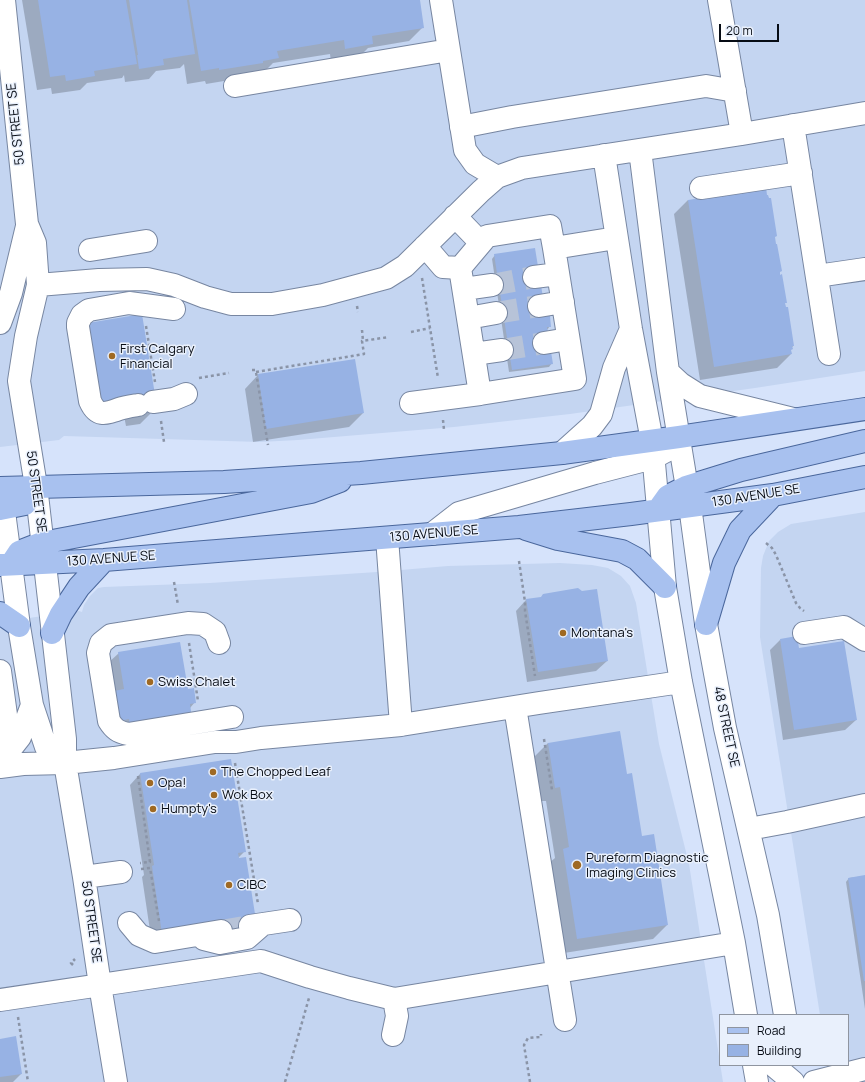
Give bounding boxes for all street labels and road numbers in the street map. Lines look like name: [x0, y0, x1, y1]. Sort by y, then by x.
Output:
street label: 50 STREET SE: [4, 82, 28, 166]
street label: 50 STREET SE: [23, 450, 49, 534]
street label: 130 AVENUE SE: [711, 481, 801, 511]
street label: 130 AVENUE SE: [389, 522, 479, 546]
street label: 130 AVENUE SE: [66, 548, 156, 570]
street label: 48 STREET SE: [710, 685, 742, 769]
street label: 50 STREET SE: [78, 880, 104, 964]

